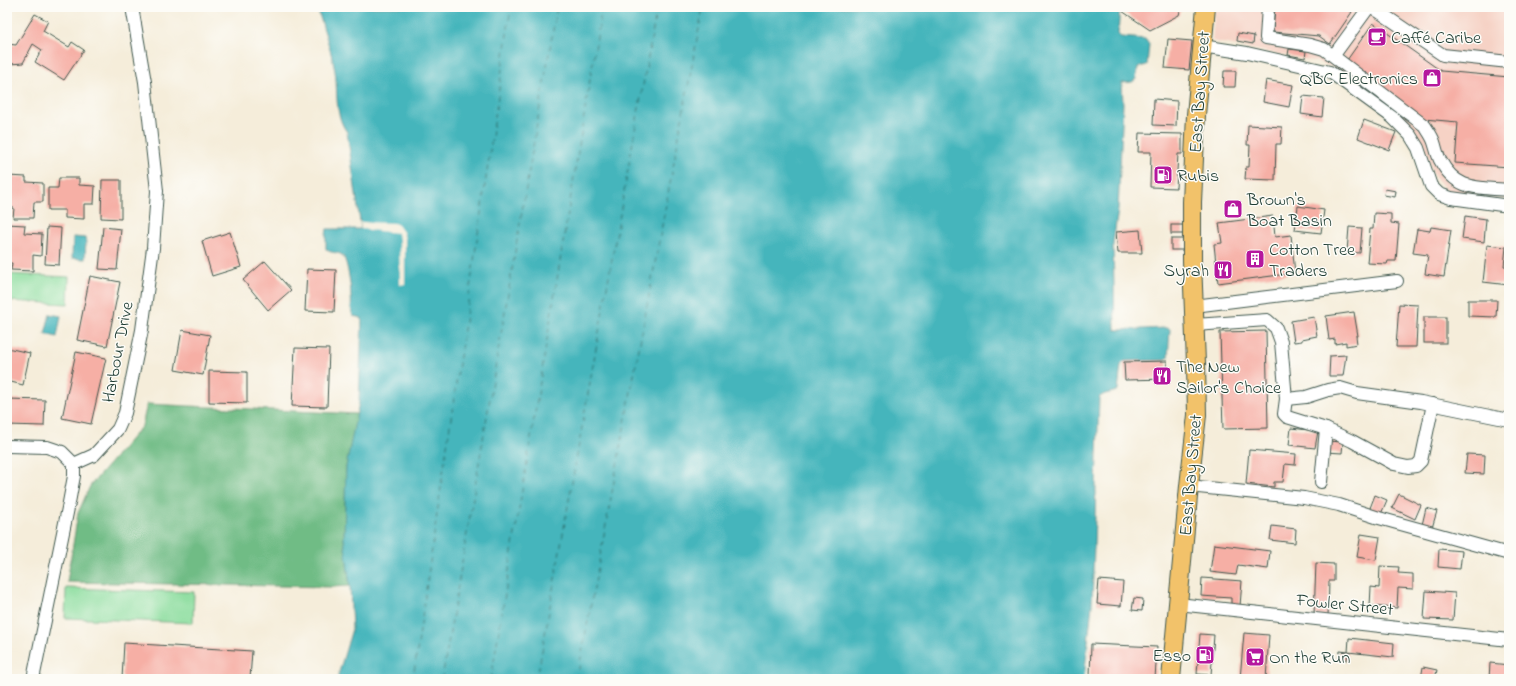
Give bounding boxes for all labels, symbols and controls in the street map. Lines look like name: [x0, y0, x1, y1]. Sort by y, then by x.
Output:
cafe icon: Caffé Caribe: [1366, 26, 1388, 48]
place label: Caffé Caribe: [1391, 26, 1482, 52]
street label: East Bay Street: [1184, 30, 1218, 154]
place label: QBC Electronics: [1300, 67, 1418, 93]
shop icon: QBC Electronics: [1421, 67, 1443, 89]
fuel station icon: Rubis: [1152, 164, 1174, 186]
place label: Rubis: [1177, 164, 1219, 190]
place label: Brown's Boat Basin: [1246, 188, 1332, 235]
shop icon: Brown's Boat Basin: [1222, 198, 1244, 220]
place label: Cotton Tree Traders: [1269, 238, 1356, 285]
building icon: Cotton Tree Traders: [1244, 248, 1266, 270]
place label: Syrah: [1164, 259, 1209, 285]
restaurant icon: Syrah: [1212, 259, 1234, 281]
street label: Harbour Drive: [96, 299, 142, 405]
place label: The New Sailor's Choice: [1176, 355, 1282, 402]
restaurant icon: The New Sailor's Choice: [1151, 365, 1173, 387]
street label: East Bay Street: [1174, 413, 1210, 537]
street label: Fowler Street: [1294, 588, 1395, 624]
place label: Esso: [1152, 644, 1191, 670]
fuel station icon: Esso: [1194, 644, 1216, 666]
supermarket icon: On the Run: [1244, 646, 1266, 668]
place label: On the Run: [1269, 646, 1351, 672]

